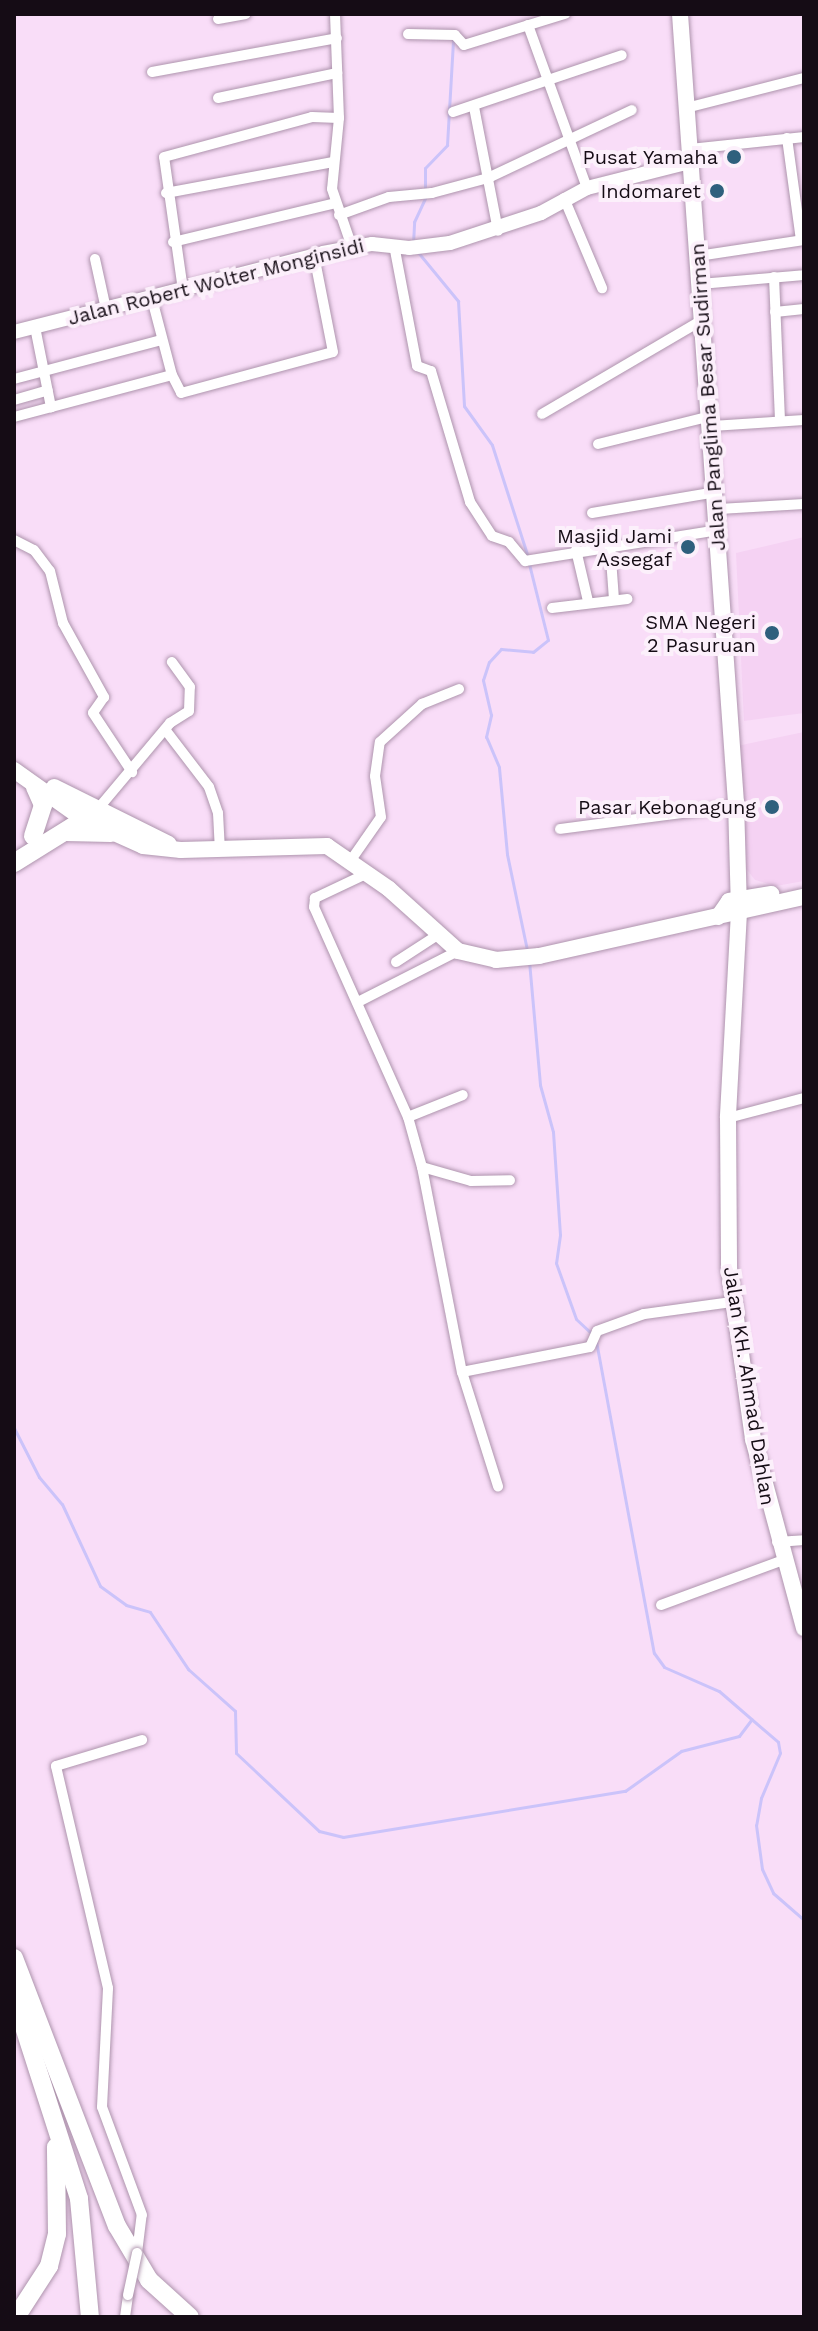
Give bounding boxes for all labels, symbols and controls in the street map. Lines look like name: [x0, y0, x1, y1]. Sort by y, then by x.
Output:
place label: Pusat Yamaha: [582, 145, 718, 169]
marker: Pusat Yamaha: [725, 148, 743, 166]
place label: Indomaret: [600, 179, 701, 203]
marker: Indomaret: [708, 182, 726, 200]
street label: Jalan Robert Wolter Monginsidi: [65, 233, 367, 331]
street label: Jalan Panglima Besar Sudirman: [685, 242, 731, 552]
place label: Masjid Jami Assegaf: [557, 524, 672, 571]
marker: Masjid Jami Assegaf: [679, 538, 697, 556]
place label: SMA Negeri 2 Pasuruan: [644, 610, 756, 657]
marker: SMA Negeri 2 Pasuruan: [763, 624, 781, 642]
place label: Pasar Kebonagung: [578, 795, 756, 819]
marker: Pasar Kebonagung: [763, 798, 781, 816]
street label: Jalan KH. Ahmad Dahlan: [718, 1265, 780, 1507]

